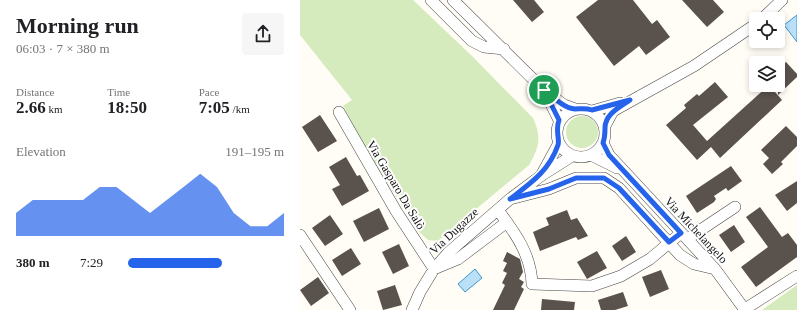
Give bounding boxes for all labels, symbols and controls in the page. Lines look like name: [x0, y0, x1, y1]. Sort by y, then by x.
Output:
map controls: [749, 12, 785, 92]
button: locate: [749, 12, 785, 48]
text: Morning run: [16, 13, 139, 38]
button: share: [242, 13, 284, 55]
text: 06:03 · 7 × 380 m: [16, 41, 110, 56]
button: layers: [749, 56, 785, 92]
pin: [527, 73, 561, 107]
icon: arrive: [533, 79, 555, 101]
text: Distance: [16, 86, 54, 98]
text: Time: [107, 86, 130, 98]
text: Pace: [199, 86, 219, 98]
text: 2.66: [16, 98, 46, 117]
text: 18:50: [107, 98, 147, 117]
text: 7:05: [199, 98, 230, 117]
text: km: [46, 103, 63, 115]
text: /km: [230, 103, 250, 115]
street label: Via Gasparo Da Salò: [364, 138, 428, 232]
text: Elevation: [16, 144, 66, 159]
text: 191–195 m: [225, 144, 284, 159]
street label: Via Michelangelo: [662, 194, 730, 266]
street label: Via Dugazze: [427, 205, 481, 257]
text: 380 m: [16, 255, 50, 270]
text: 7:29: [80, 255, 103, 270]

